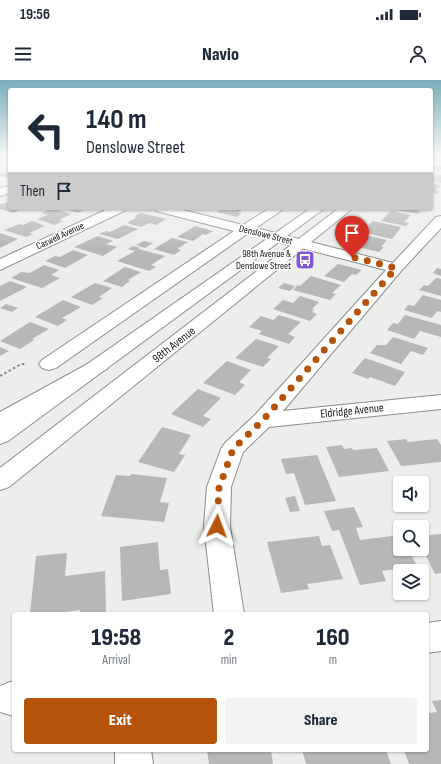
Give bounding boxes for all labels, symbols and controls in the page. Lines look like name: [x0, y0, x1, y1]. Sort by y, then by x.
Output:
text: 19:56: [20, 5, 50, 24]
icon: menu: [12, 43, 34, 65]
icon: person: [407, 43, 429, 65]
text: Navio: [202, 44, 239, 65]
text: 140 m: [86, 103, 147, 136]
icon: left: [20, 104, 72, 156]
text: Denslowe Street: [86, 137, 185, 158]
icon: arrive: [53, 180, 75, 202]
text: Then: [20, 182, 45, 201]
pin: [335, 216, 369, 257]
street label: Caswell Avenue: [34, 220, 86, 252]
icon: arrive: [341, 222, 363, 244]
street label: Denslowe Street: [238, 223, 294, 247]
place label: 98th Avenue & Denslowe Street: [236, 248, 291, 272]
bus stop icon: 98th Avenue & Denslowe Street: [294, 249, 316, 271]
street label: 98th Avenue: [149, 323, 199, 366]
street label: Eldridge Avenue: [320, 400, 385, 422]
map controls: [393, 476, 429, 600]
button: sound: [393, 476, 429, 512]
position arrow: [196, 505, 238, 547]
button: search: [393, 520, 429, 556]
button: layers: [393, 564, 429, 600]
text: 19:58: [91, 623, 141, 652]
text: 2: [223, 623, 234, 652]
text: 160: [316, 623, 350, 652]
text: Arrival: [102, 652, 130, 668]
text: min: [221, 652, 237, 668]
text: m: [329, 652, 337, 668]
button: Exit: [24, 698, 217, 744]
button: Share: [225, 698, 417, 744]

